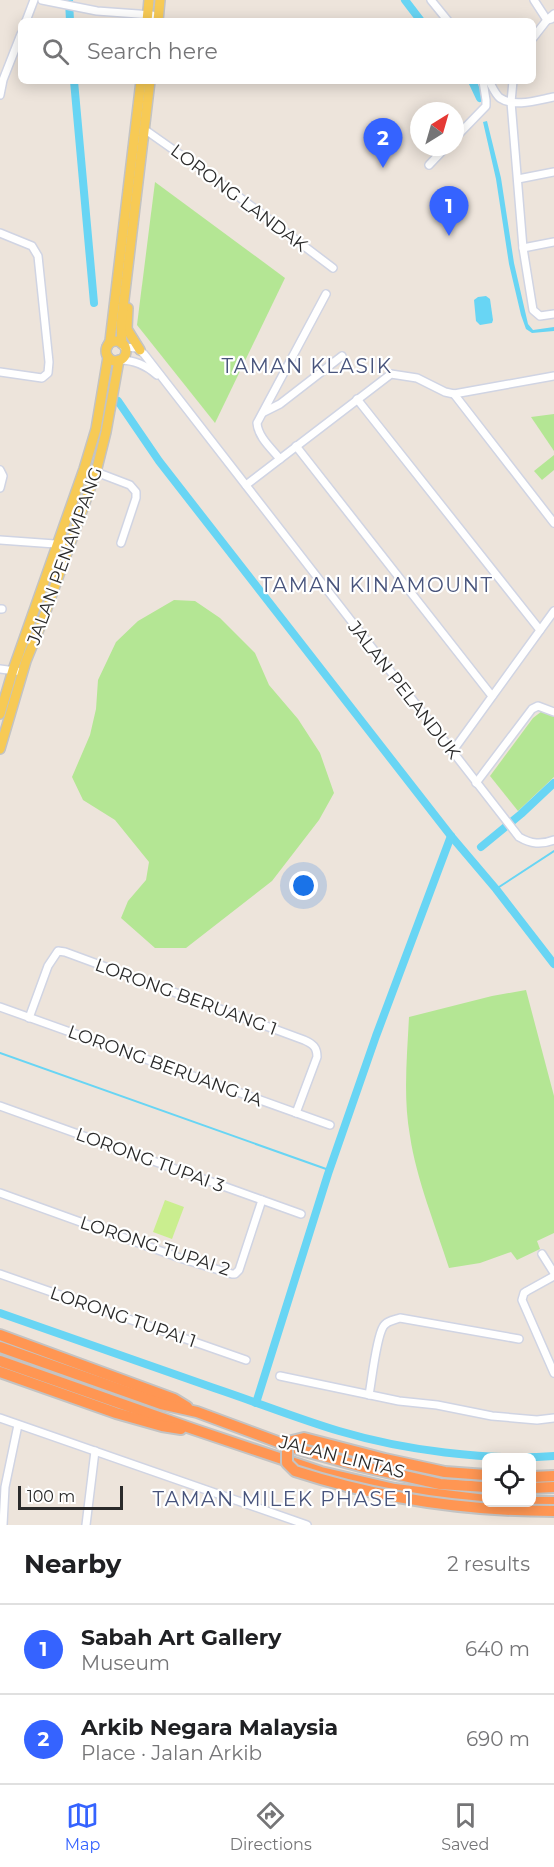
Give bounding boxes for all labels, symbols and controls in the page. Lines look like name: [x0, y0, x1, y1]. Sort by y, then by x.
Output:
search box: [18, 18, 536, 84]
icon: search: [39, 35, 72, 68]
text: Search here: [87, 38, 218, 65]
north arrow: [410, 102, 464, 156]
pin: 2: [364, 118, 403, 168]
street label: LORONG LANDAK: [166, 139, 312, 257]
pin: 1: [430, 186, 468, 236]
district label: TAMAN KLASIK: [222, 354, 392, 378]
street label: JALAN PENAMPANG: [22, 464, 107, 649]
district label: TAMAN KINAMOUNT: [261, 573, 493, 597]
street label: JALAN PELANDUK: [343, 616, 465, 764]
your location: [289, 871, 318, 900]
street label: LORONG BERUANG 1: [92, 954, 280, 1040]
street label: LORONG BERUANG 1A: [65, 1021, 265, 1111]
street label: LORONG TUPAI 3: [73, 1123, 227, 1197]
street label: LORONG TUPAI 2: [77, 1211, 233, 1281]
street label: LORONG TUPAI 1: [47, 1282, 199, 1352]
street label: JALAN LINTAS: [276, 1430, 407, 1483]
map controls: [482, 1453, 536, 1507]
button: locate: [482, 1453, 536, 1507]
scale bar: [18, 1483, 123, 1510]
text: 100 m: [27, 1487, 75, 1506]
district label: TAMAN MILEK PHASE 1: [152, 1487, 414, 1511]
text: Nearby: [24, 1548, 121, 1580]
text: 2 results: [447, 1552, 530, 1576]
text: Sabah Art Gallery: [81, 1624, 281, 1651]
text: 1: [40, 1637, 47, 1661]
text: 640 m: [465, 1637, 530, 1661]
text: Museum: [81, 1651, 170, 1675]
text: Arkib Negara Malaysia: [81, 1714, 338, 1741]
text: 2: [38, 1727, 49, 1751]
text: 690 m: [466, 1727, 530, 1751]
text: Place · Jalan Arkib: [81, 1741, 262, 1765]
tab: Map: [65, 1799, 100, 1854]
tab: Directions: [230, 1799, 312, 1854]
tab: Saved: [441, 1799, 489, 1854]

